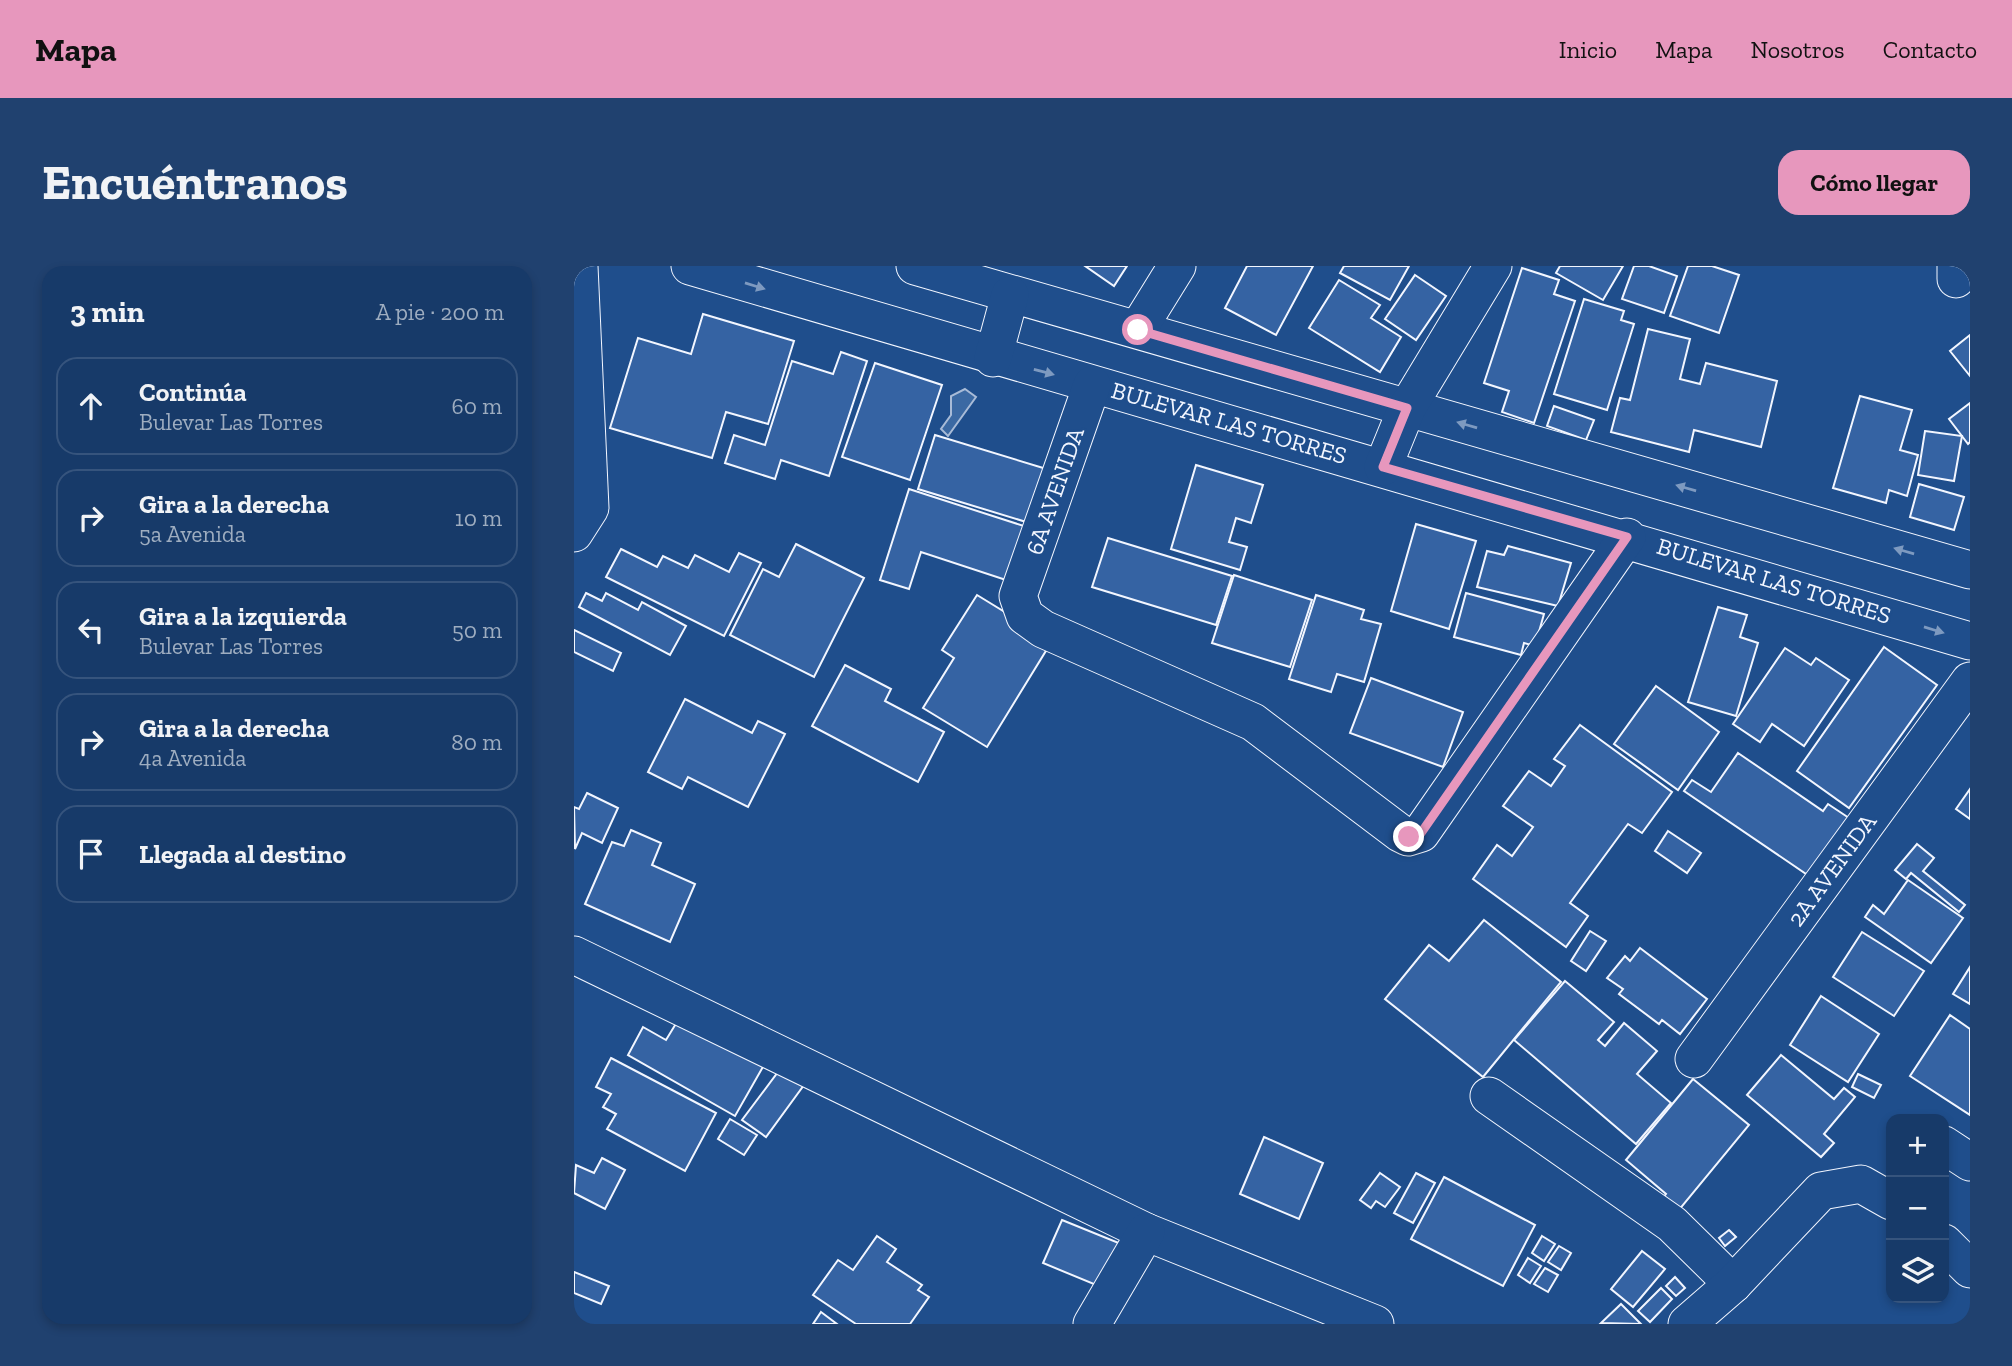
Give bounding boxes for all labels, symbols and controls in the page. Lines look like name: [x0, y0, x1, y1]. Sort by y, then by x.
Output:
text: Mapa: [35, 30, 117, 69]
text: Inicio: [1559, 35, 1617, 64]
text: Mapa: [1655, 35, 1712, 64]
text: Nosotros: [1750, 35, 1845, 64]
text: Contacto: [1883, 35, 1977, 64]
button: Cómo llegar: [1778, 150, 1970, 215]
text: Encuéntranos: [42, 153, 348, 212]
one-way arrow: [745, 281, 766, 291]
text: 3 min: [70, 294, 145, 330]
text: A pie · 200 m: [376, 298, 504, 326]
route start: [1122, 314, 1153, 345]
one-way arrow: [1034, 367, 1055, 377]
street label: BULEVAR LAS TORRES: [1108, 375, 1350, 470]
text: Continúa: [139, 376, 247, 408]
icon: ahead: [72, 387, 110, 425]
text: 60 m: [451, 392, 502, 420]
text: Bulevar Las Torres: [139, 408, 323, 436]
one-way arrow: [1456, 420, 1477, 430]
street label: 6A AVENIDA: [1019, 423, 1090, 558]
one-way arrow: [1675, 482, 1697, 493]
text: Gira a la derecha: [139, 488, 329, 520]
icon: right: [72, 499, 110, 537]
text: 10 m: [455, 504, 502, 532]
text: 5a Avenida: [139, 520, 246, 548]
street label: BULEVAR LAS TORRES: [1654, 531, 1895, 630]
one-way arrow: [1894, 545, 1915, 555]
text: Gira a la izquierda: [139, 600, 347, 632]
icon: left: [72, 611, 110, 649]
text: 50 m: [452, 616, 502, 644]
one-way arrow: [1924, 625, 1945, 635]
text: Bulevar Las Torres: [139, 632, 323, 660]
text: Gira a la derecha: [139, 712, 329, 744]
icon: right: [72, 723, 110, 761]
text: 80 m: [451, 728, 502, 756]
text: 4a Avenida: [139, 744, 246, 772]
street label: 2A AVENIDA: [1781, 807, 1883, 932]
route end: [1393, 821, 1424, 852]
icon: arrive: [72, 835, 110, 873]
text: Llegada al destino: [139, 838, 346, 870]
map controls: [1886, 1114, 1949, 1303]
button: +: [1886, 1114, 1949, 1177]
button: −: [1886, 1177, 1949, 1240]
button: layers: [1886, 1240, 1949, 1303]

